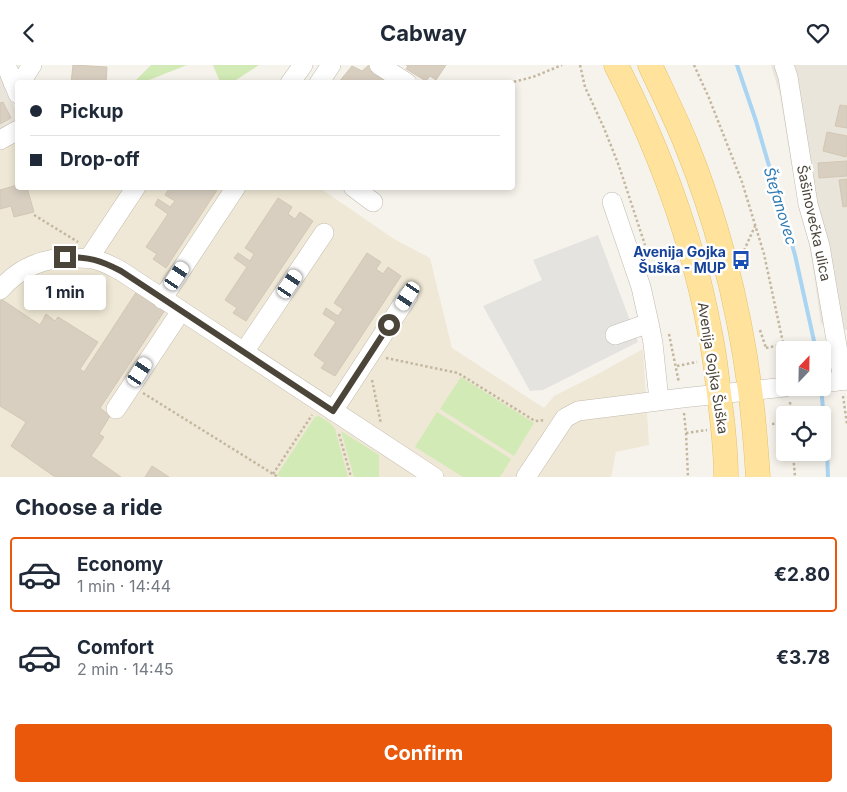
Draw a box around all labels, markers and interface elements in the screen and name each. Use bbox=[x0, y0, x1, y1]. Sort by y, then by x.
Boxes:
icon: back bbox=[15, 19, 43, 47]
icon: heart bbox=[804, 19, 832, 47]
text: Cabway bbox=[380, 20, 467, 46]
text: Pickup bbox=[60, 100, 123, 123]
text: Drop-off bbox=[60, 148, 140, 171]
street label: Šašinovečka ulica bbox=[794, 163, 835, 283]
water label: Štefanovec bbox=[760, 165, 801, 247]
place label: Avenija Gojka Šuška - MUP bbox=[633, 243, 726, 276]
route end bbox=[54, 246, 76, 268]
bus stop icon: Avenija Gojka Šuška - MUP bbox=[730, 249, 752, 271]
car bbox=[162, 259, 191, 293]
car bbox=[275, 267, 304, 301]
callout: 1 min bbox=[24, 275, 106, 309]
car bbox=[393, 279, 422, 313]
text: 1 min bbox=[45, 282, 85, 302]
street label: Avenija Gojka Šuška bbox=[695, 301, 732, 435]
route start bbox=[378, 314, 400, 336]
north arrow bbox=[776, 341, 831, 396]
map controls bbox=[776, 341, 831, 461]
car bbox=[125, 355, 154, 389]
button: locate bbox=[776, 406, 831, 461]
text: Choose a ride bbox=[15, 494, 163, 520]
icon: car bbox=[17, 552, 62, 597]
text: Economy bbox=[77, 553, 163, 576]
text: €2.80 bbox=[774, 563, 830, 586]
text: 1 min · 14:44 bbox=[77, 576, 171, 596]
icon: car bbox=[17, 635, 62, 680]
text: Comfort bbox=[77, 636, 154, 659]
text: €3.78 bbox=[776, 646, 830, 669]
text: 2 min · 14:45 bbox=[77, 659, 174, 679]
button: Confirm bbox=[15, 724, 832, 782]

